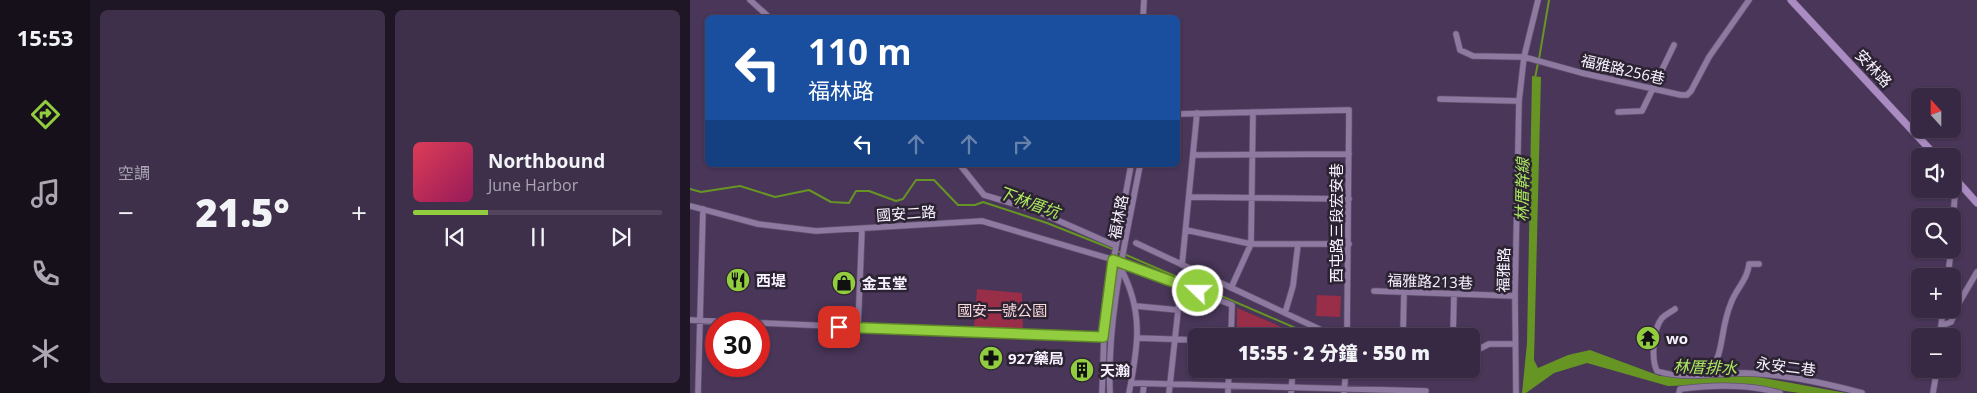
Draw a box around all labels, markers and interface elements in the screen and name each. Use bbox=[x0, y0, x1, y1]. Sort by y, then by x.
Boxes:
text: 15:53 bbox=[17, 22, 73, 52]
text: 110 m bbox=[808, 28, 912, 75]
icon: left bbox=[725, 35, 790, 100]
street label: 安林路 bbox=[1851, 45, 1897, 91]
street label: 福雅路256巷 bbox=[1579, 50, 1667, 88]
text: 福林路 bbox=[808, 75, 874, 105]
north arrow bbox=[1911, 88, 1961, 138]
map controls bbox=[1911, 88, 1961, 378]
icon: directions bbox=[28, 97, 63, 132]
icon: left bbox=[849, 130, 877, 158]
icon: ahead bbox=[902, 130, 930, 158]
icon: ahead bbox=[955, 130, 983, 158]
icon: right bbox=[1008, 130, 1036, 158]
text: Northbound bbox=[488, 148, 605, 174]
button: sound bbox=[1911, 148, 1961, 198]
water label: 林厝幹線 bbox=[1510, 156, 1534, 222]
text: 空調 bbox=[118, 162, 150, 184]
street label: 西屯路三段宏安巷 bbox=[1326, 163, 1346, 283]
text: June Harbor bbox=[488, 174, 578, 196]
icon: music bbox=[28, 176, 63, 211]
water label: 下林厝坑 bbox=[995, 181, 1065, 224]
text: 21.5° bbox=[196, 186, 289, 238]
text: − bbox=[118, 193, 134, 231]
text: + bbox=[351, 193, 367, 231]
street label: 福林路 bbox=[1104, 193, 1132, 241]
street label: 國安二路 bbox=[875, 201, 937, 225]
button: search bbox=[1911, 208, 1961, 258]
icon: previous bbox=[441, 223, 469, 251]
icon: pause bbox=[524, 223, 552, 251]
icon: next bbox=[607, 223, 635, 251]
street label: 福雅路 bbox=[1493, 247, 1513, 293]
icon: phone bbox=[28, 256, 63, 291]
position arrow bbox=[1171, 264, 1223, 316]
restaurant icon: 西堤 bbox=[725, 267, 751, 293]
button: + bbox=[1911, 268, 1961, 318]
place label: 西堤 bbox=[756, 270, 786, 290]
shop icon: 金玉堂 bbox=[831, 270, 857, 296]
street label: 福雅路213巷 bbox=[1387, 270, 1473, 292]
place label: 金玉堂 bbox=[862, 273, 907, 293]
park label: 國安一號公園 bbox=[957, 300, 1047, 320]
pin bbox=[818, 306, 860, 348]
speed limit sign: 30 bbox=[705, 312, 770, 377]
icon: arrive bbox=[825, 313, 853, 341]
temple icon: wo bbox=[1635, 325, 1661, 351]
place label: wo bbox=[1666, 328, 1688, 348]
button: − bbox=[1911, 328, 1961, 378]
icon: climate bbox=[28, 336, 63, 371]
text: 15:55 · 2 分鐘 · 550 m bbox=[1238, 340, 1430, 366]
pharmacy icon: 927藥局 bbox=[978, 345, 1004, 371]
place label: 927藥局 bbox=[1008, 348, 1064, 368]
street label: 永安二巷 bbox=[1755, 352, 1817, 380]
water label: 林厝排水 bbox=[1673, 355, 1738, 379]
building icon: 天瀚 bbox=[1069, 357, 1095, 383]
place label: 天瀚 bbox=[1100, 360, 1130, 380]

